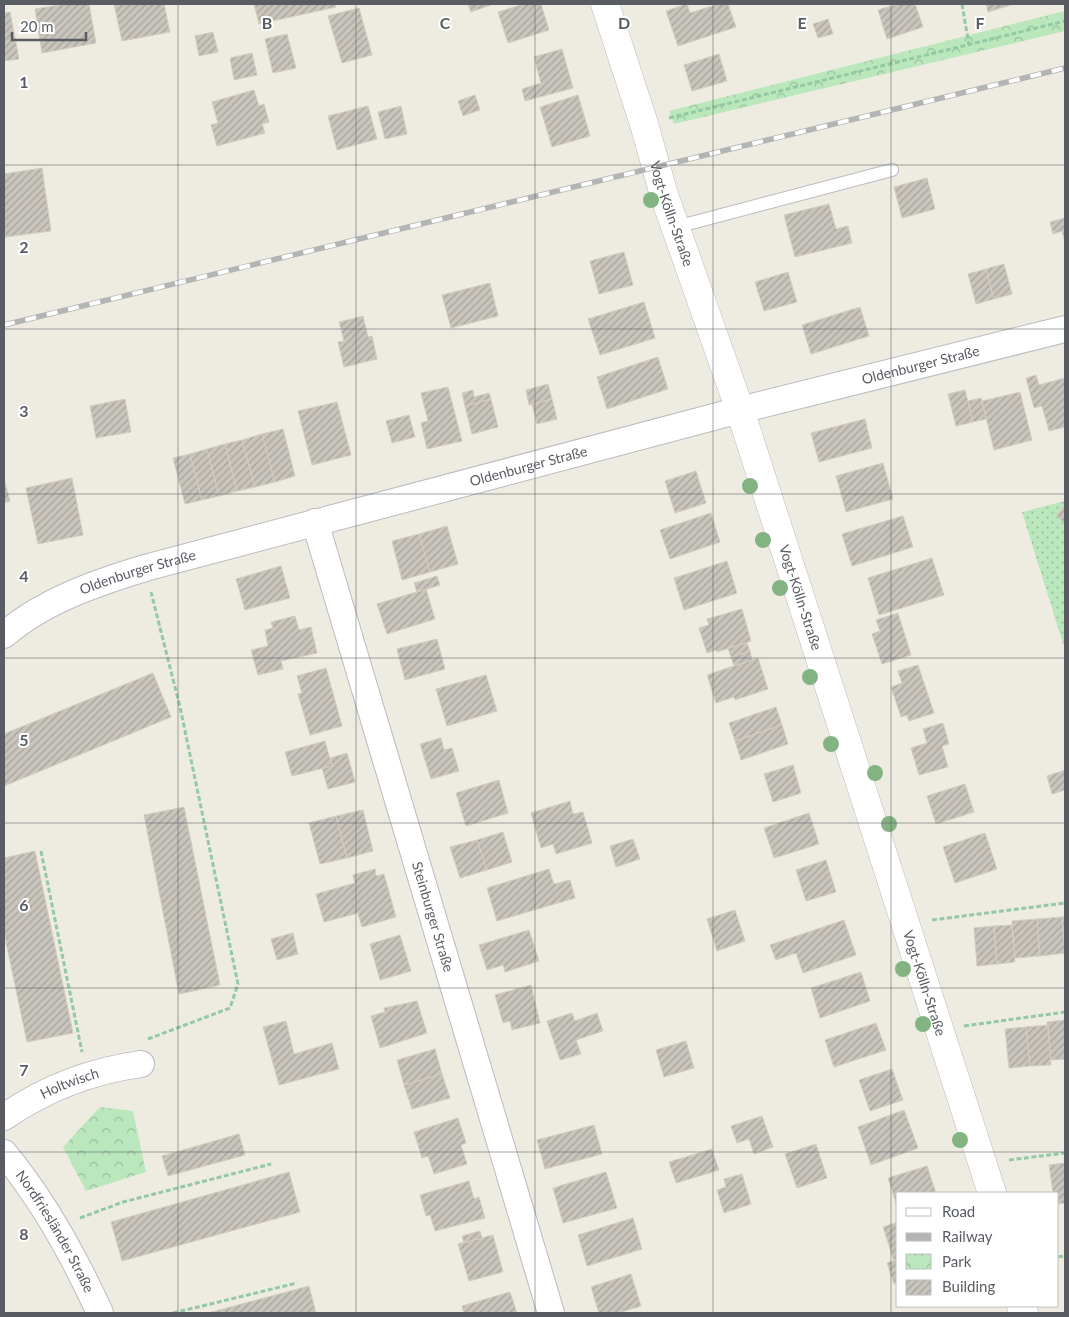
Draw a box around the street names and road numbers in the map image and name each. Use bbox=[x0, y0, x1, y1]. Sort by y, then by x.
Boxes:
street label: Vogt-Kölln-Straße bbox=[647, 159, 698, 268]
street label: Oldenburger Straße bbox=[860, 342, 981, 387]
street label: Oldenburger Straße bbox=[468, 442, 589, 489]
street label: Vogt-Kölln-Straße bbox=[776, 542, 826, 652]
street label: Oldenburger Straße bbox=[77, 546, 197, 598]
street label: Steinburger Straße bbox=[409, 859, 458, 974]
street label: Vogt-Kölln-Straße bbox=[900, 928, 950, 1038]
street label: Holtwisch bbox=[37, 1064, 101, 1102]
street label: Nordfriesländer Straße bbox=[13, 1167, 98, 1295]

